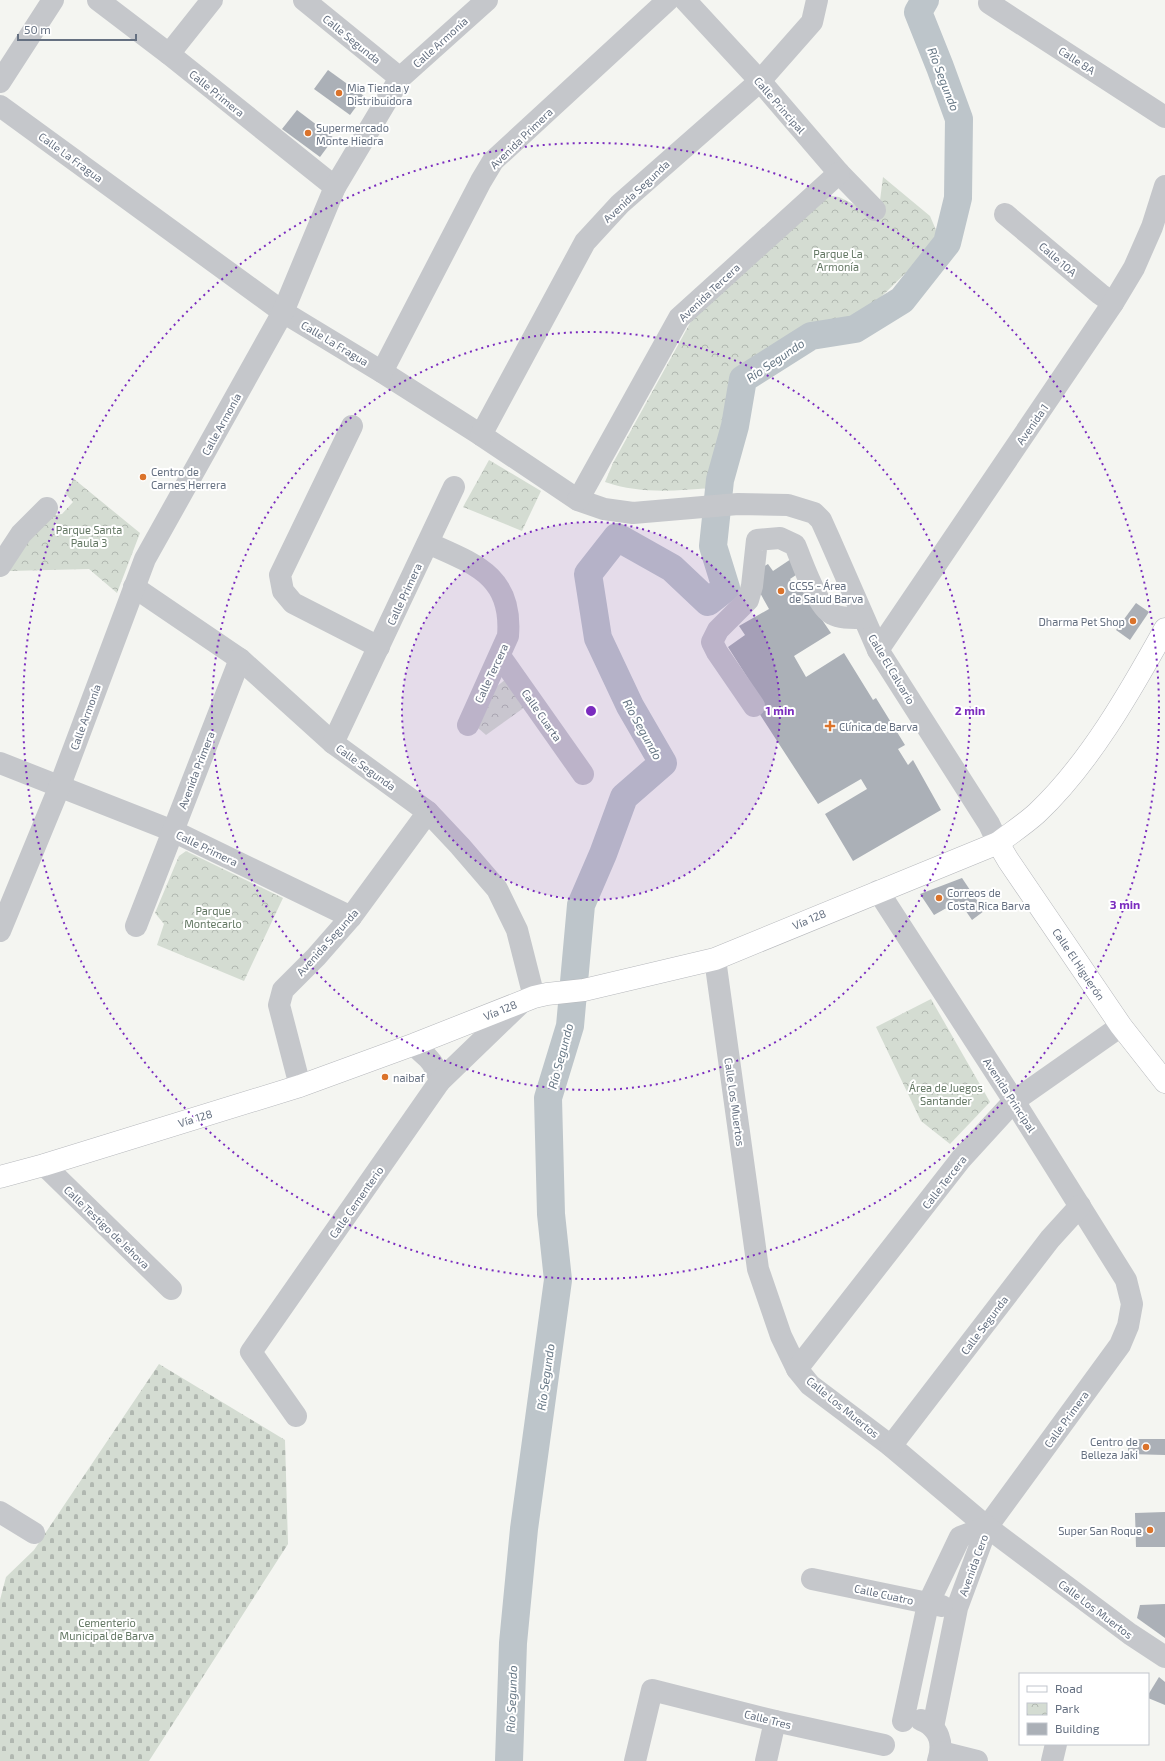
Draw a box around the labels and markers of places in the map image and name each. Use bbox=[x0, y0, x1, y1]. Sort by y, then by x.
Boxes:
place label: Mia Tienda y Distribuidora bbox=[347, 81, 412, 107]
marker: Mia Tienda y Distribuidora bbox=[334, 88, 344, 98]
place label: Supermercado Monte Hiedra bbox=[316, 121, 389, 147]
marker: Supermercado Monte Hiedra bbox=[303, 128, 313, 138]
place label: Centro de Carnes Herrera bbox=[151, 465, 226, 491]
marker: Centro de Carnes Herrera bbox=[138, 472, 148, 482]
place label: CCSS - Área de Salud Barva bbox=[789, 579, 863, 605]
marker: CCSS - Área de Salud Barva bbox=[776, 586, 786, 596]
place label: Dharma Pet Shop bbox=[1039, 615, 1125, 628]
marker: Dharma Pet Shop bbox=[1128, 616, 1138, 626]
centre of rings bbox=[584, 704, 598, 718]
marker: Clínica de Barva bbox=[824, 720, 836, 732]
place label: Clínica de Barva bbox=[839, 720, 918, 733]
place label: Correos de Costa Rica Barva bbox=[947, 886, 1030, 912]
marker: Correos de Costa Rica Barva bbox=[934, 893, 944, 903]
place label: naibaf bbox=[393, 1071, 425, 1084]
marker: naibaf bbox=[380, 1072, 390, 1082]
place label: Centro de Belleza Jaki bbox=[1081, 1435, 1138, 1461]
marker: Centro de Belleza Jaki bbox=[1141, 1442, 1151, 1452]
place label: Super San Roque bbox=[1058, 1524, 1142, 1537]
marker: Super San Roque bbox=[1145, 1525, 1155, 1535]

